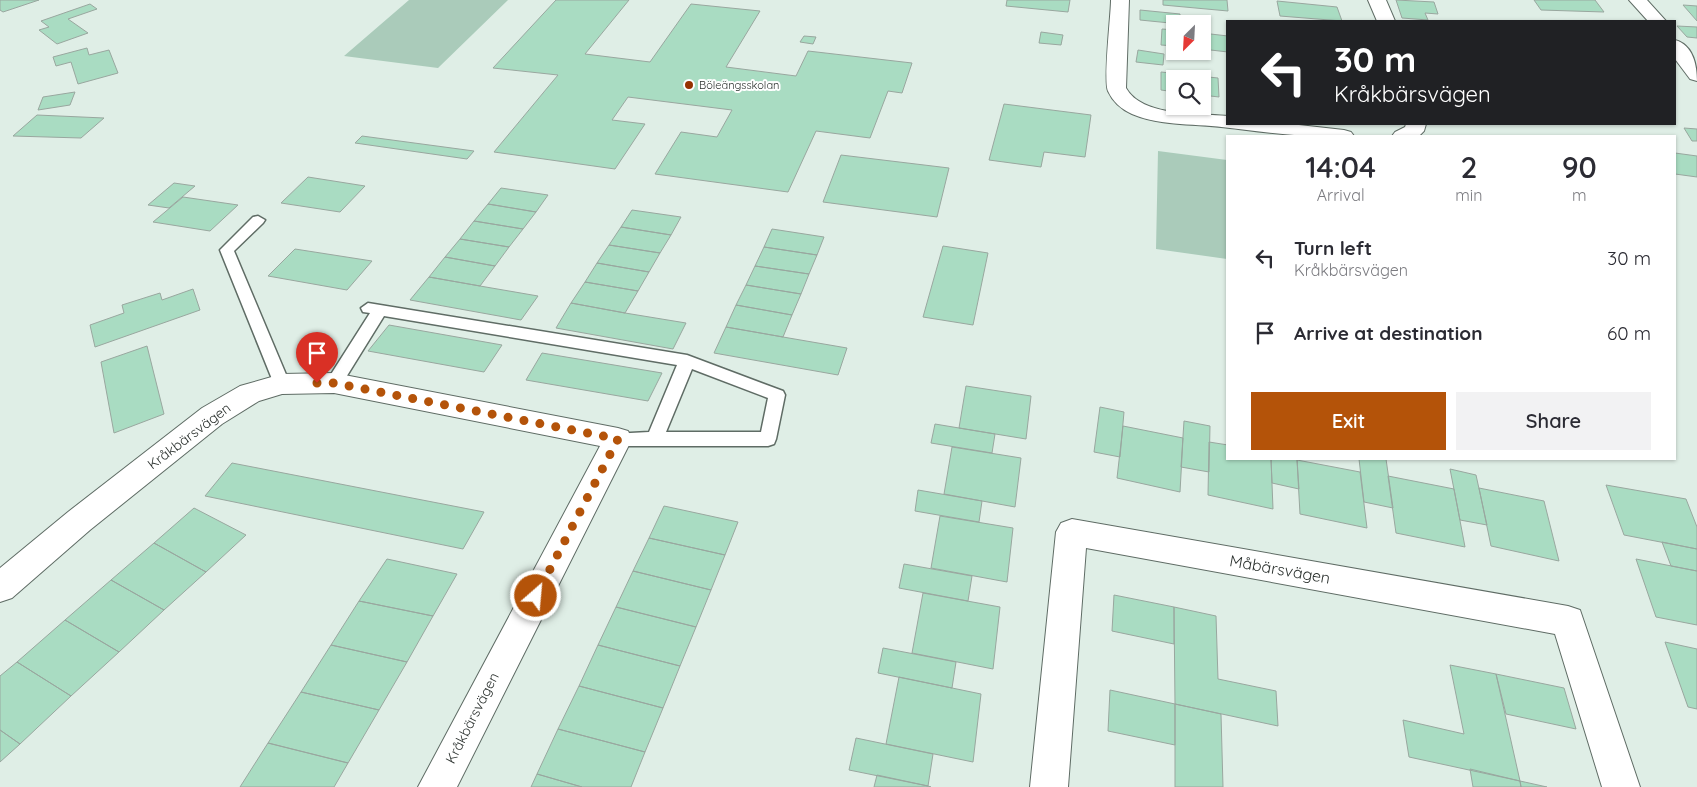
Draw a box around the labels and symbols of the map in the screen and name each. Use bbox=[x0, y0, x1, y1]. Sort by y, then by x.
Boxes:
north arrow bbox=[1166, 15, 1211, 60]
place label: Böleängsskolan bbox=[699, 78, 779, 92]
marker: Böleängsskolan bbox=[683, 79, 695, 91]
pin bbox=[296, 332, 338, 383]
street label: Kråkbärsvägen bbox=[144, 399, 234, 473]
street label: Måbärsvägen bbox=[1228, 550, 1332, 588]
position arrow bbox=[509, 569, 561, 621]
street label: Kråkbärsvägen bbox=[441, 669, 503, 767]

